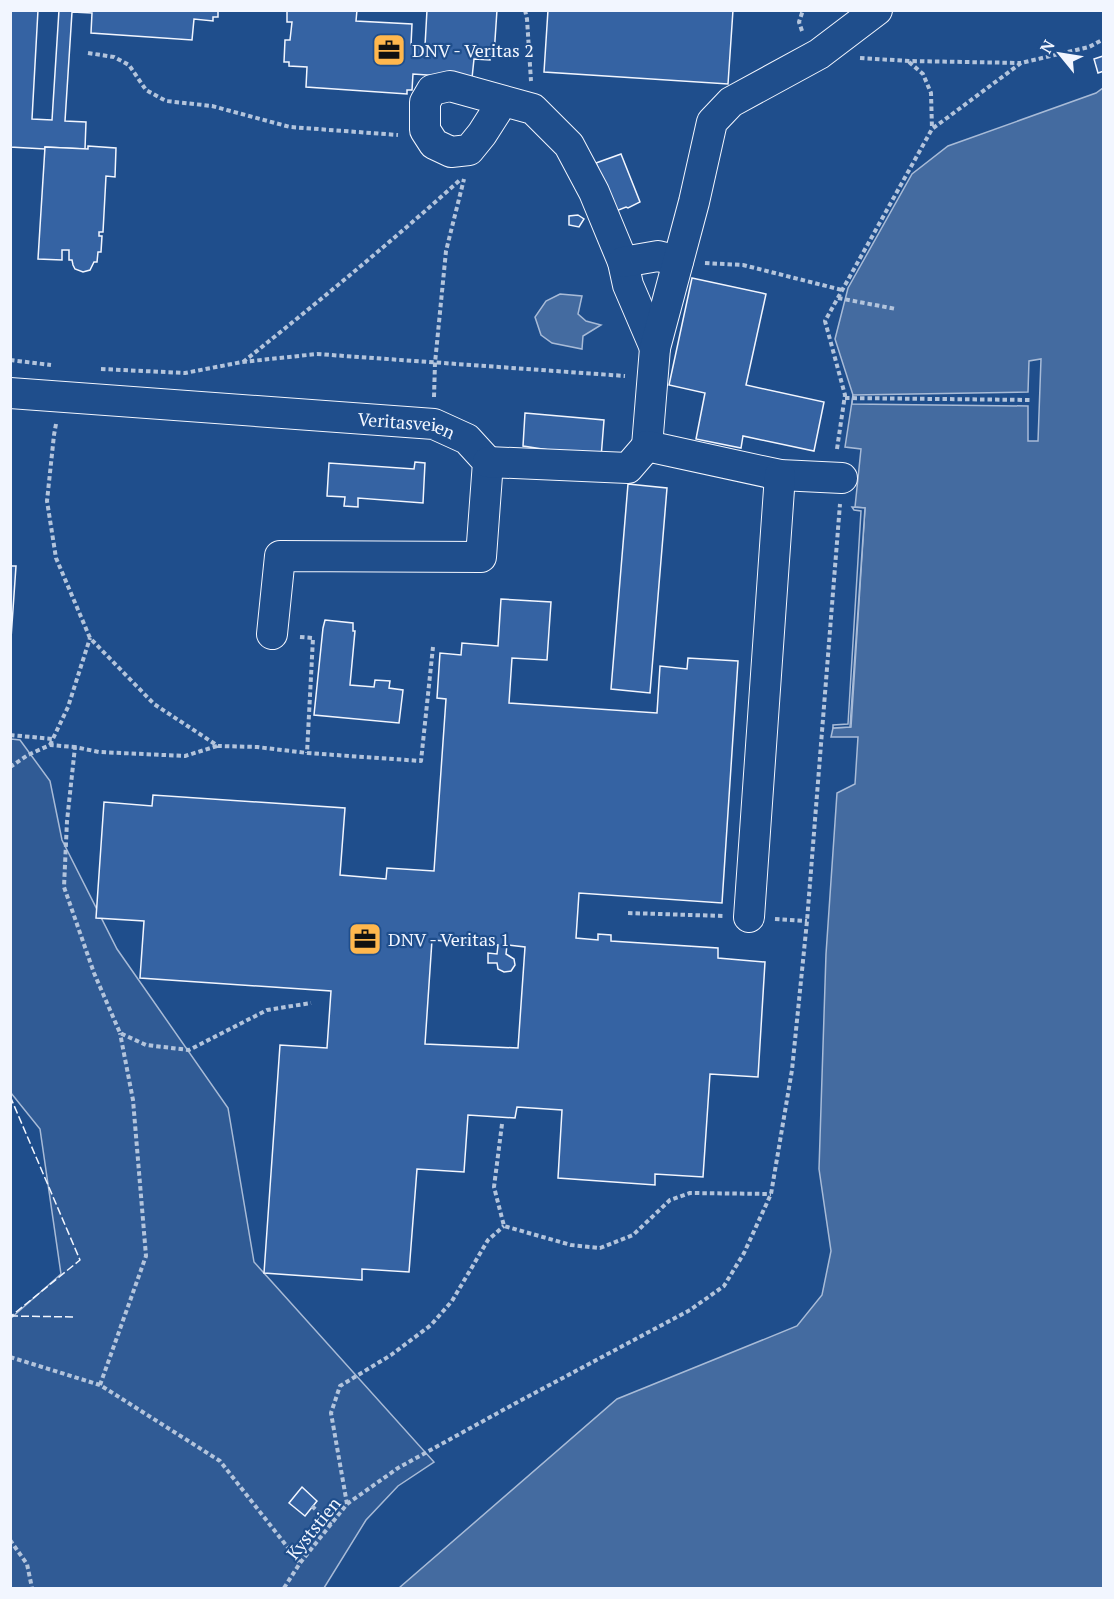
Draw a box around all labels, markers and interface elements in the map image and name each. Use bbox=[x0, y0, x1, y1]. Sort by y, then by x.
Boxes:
north arrow bbox=[1030, 24, 1090, 84]
office icon: DNV - Veritas 2 bbox=[371, 32, 407, 68]
text: N bbox=[1034, 36, 1060, 57]
place label: DNV - Veritas 2 bbox=[412, 38, 534, 62]
street label: Veritasveien bbox=[357, 406, 459, 444]
office icon: DNV - Veritas 1 bbox=[347, 921, 383, 957]
place label: DNV - Veritas 1 bbox=[388, 927, 510, 951]
street label: Kyststien bbox=[280, 1492, 346, 1564]

